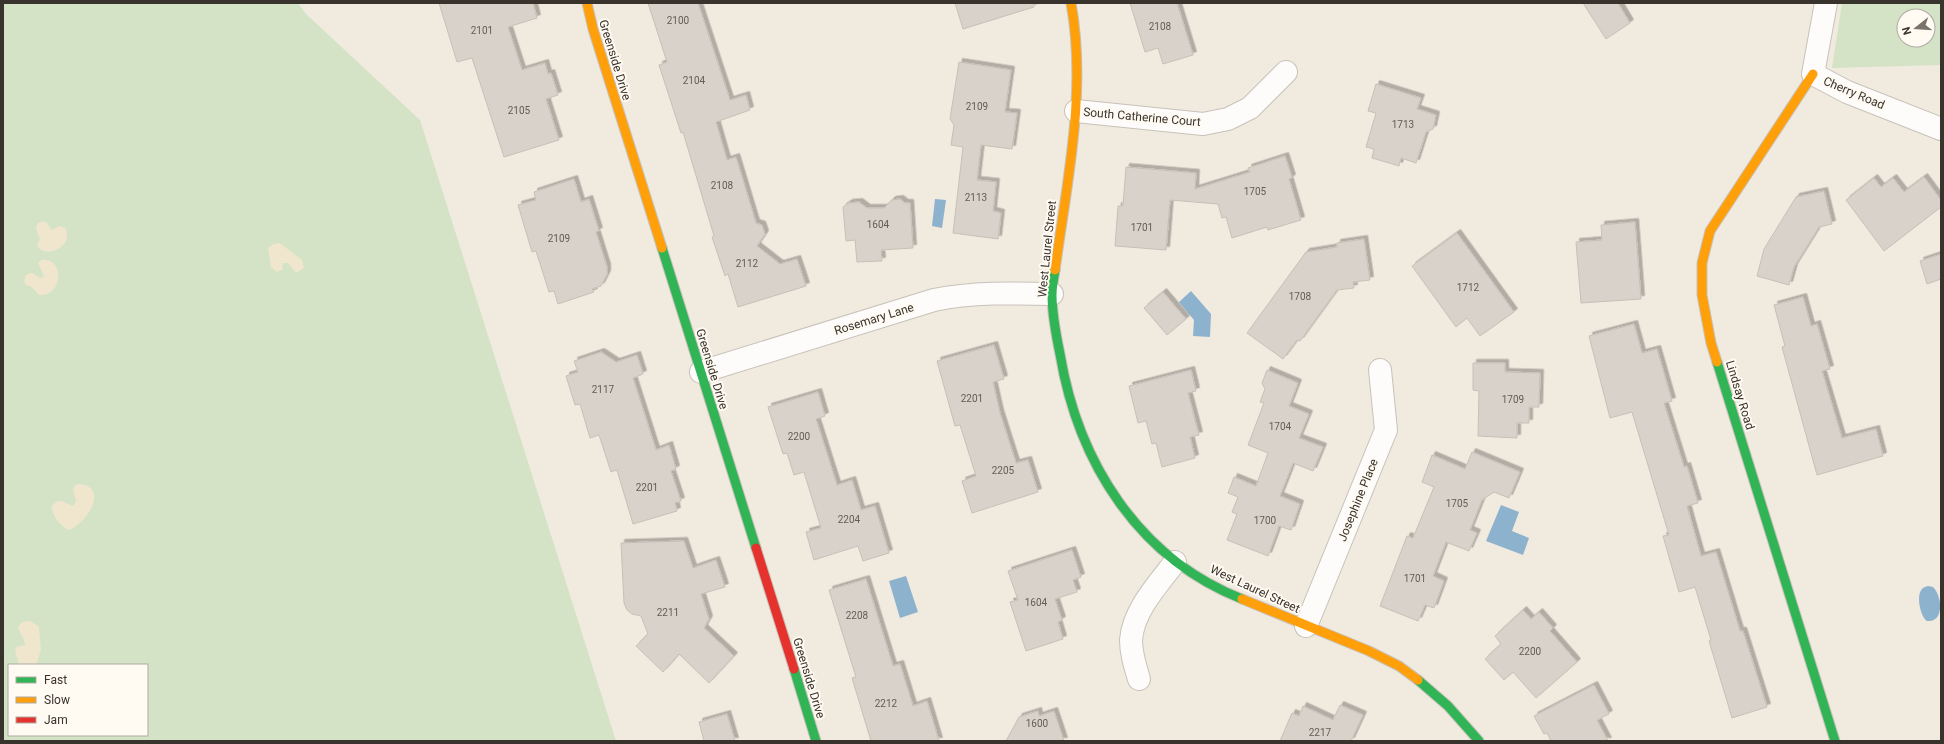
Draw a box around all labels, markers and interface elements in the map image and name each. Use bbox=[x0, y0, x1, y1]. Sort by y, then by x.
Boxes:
north arrow bbox=[1896, 8, 1936, 48]
house number: 2100 bbox=[667, 15, 690, 26]
street label: Greenside Drive bbox=[596, 18, 634, 102]
house number: 2108 bbox=[1149, 21, 1172, 32]
house number: 2101 bbox=[471, 25, 493, 36]
text: N bbox=[1899, 25, 1914, 36]
street label: Cherry Road bbox=[1821, 74, 1887, 112]
house number: 2104 bbox=[683, 75, 706, 86]
house number: 2109 bbox=[966, 101, 988, 112]
house number: 2105 bbox=[508, 105, 531, 116]
street label: South Catherine Court bbox=[1083, 105, 1201, 129]
house number: 1713 bbox=[1392, 119, 1414, 130]
house number: 2108 bbox=[711, 180, 734, 191]
house number: 1705 bbox=[1244, 186, 1267, 197]
house number: 2113 bbox=[965, 192, 987, 203]
street label: West Laurel Street bbox=[1035, 200, 1059, 298]
house number: 1604 bbox=[867, 219, 890, 230]
house number: 1701 bbox=[1131, 222, 1153, 233]
house number: 2109 bbox=[548, 233, 570, 244]
house number: 2112 bbox=[736, 258, 759, 269]
house number: 1712 bbox=[1457, 282, 1480, 293]
house number: 1708 bbox=[1289, 291, 1312, 302]
street label: Rosemary Lane bbox=[832, 300, 916, 338]
street label: Greenside Drive bbox=[693, 327, 731, 411]
street label: Lindsay Road bbox=[1723, 359, 1757, 431]
house number: 2117 bbox=[592, 384, 615, 395]
house number: 2201 bbox=[961, 393, 983, 404]
house number: 1709 bbox=[1502, 394, 1524, 405]
house number: 1704 bbox=[1269, 421, 1292, 432]
house number: 2200 bbox=[788, 431, 811, 442]
street label: Josephine Place bbox=[1335, 457, 1381, 543]
house number: 2205 bbox=[992, 465, 1015, 476]
house number: 2201 bbox=[636, 482, 658, 493]
house number: 1705 bbox=[1446, 498, 1469, 509]
house number: 2204 bbox=[838, 514, 861, 525]
house number: 1700 bbox=[1254, 515, 1277, 526]
street label: West Laurel Street bbox=[1208, 562, 1302, 616]
house number: 1701 bbox=[1404, 573, 1426, 584]
house number: 1604 bbox=[1025, 597, 1048, 608]
house number: 2211 bbox=[657, 607, 679, 618]
house number: 2208 bbox=[846, 610, 869, 621]
street label: Greenside Drive bbox=[790, 636, 828, 720]
house number: 2200 bbox=[1519, 646, 1542, 657]
legend bbox=[8, 664, 148, 736]
text: Fast bbox=[44, 673, 67, 687]
text: Slow bbox=[44, 693, 70, 707]
house number: 2212 bbox=[875, 698, 898, 709]
text: Jam bbox=[44, 713, 68, 727]
house number: 1600 bbox=[1026, 718, 1049, 729]
house number: 2217 bbox=[1309, 727, 1332, 738]

